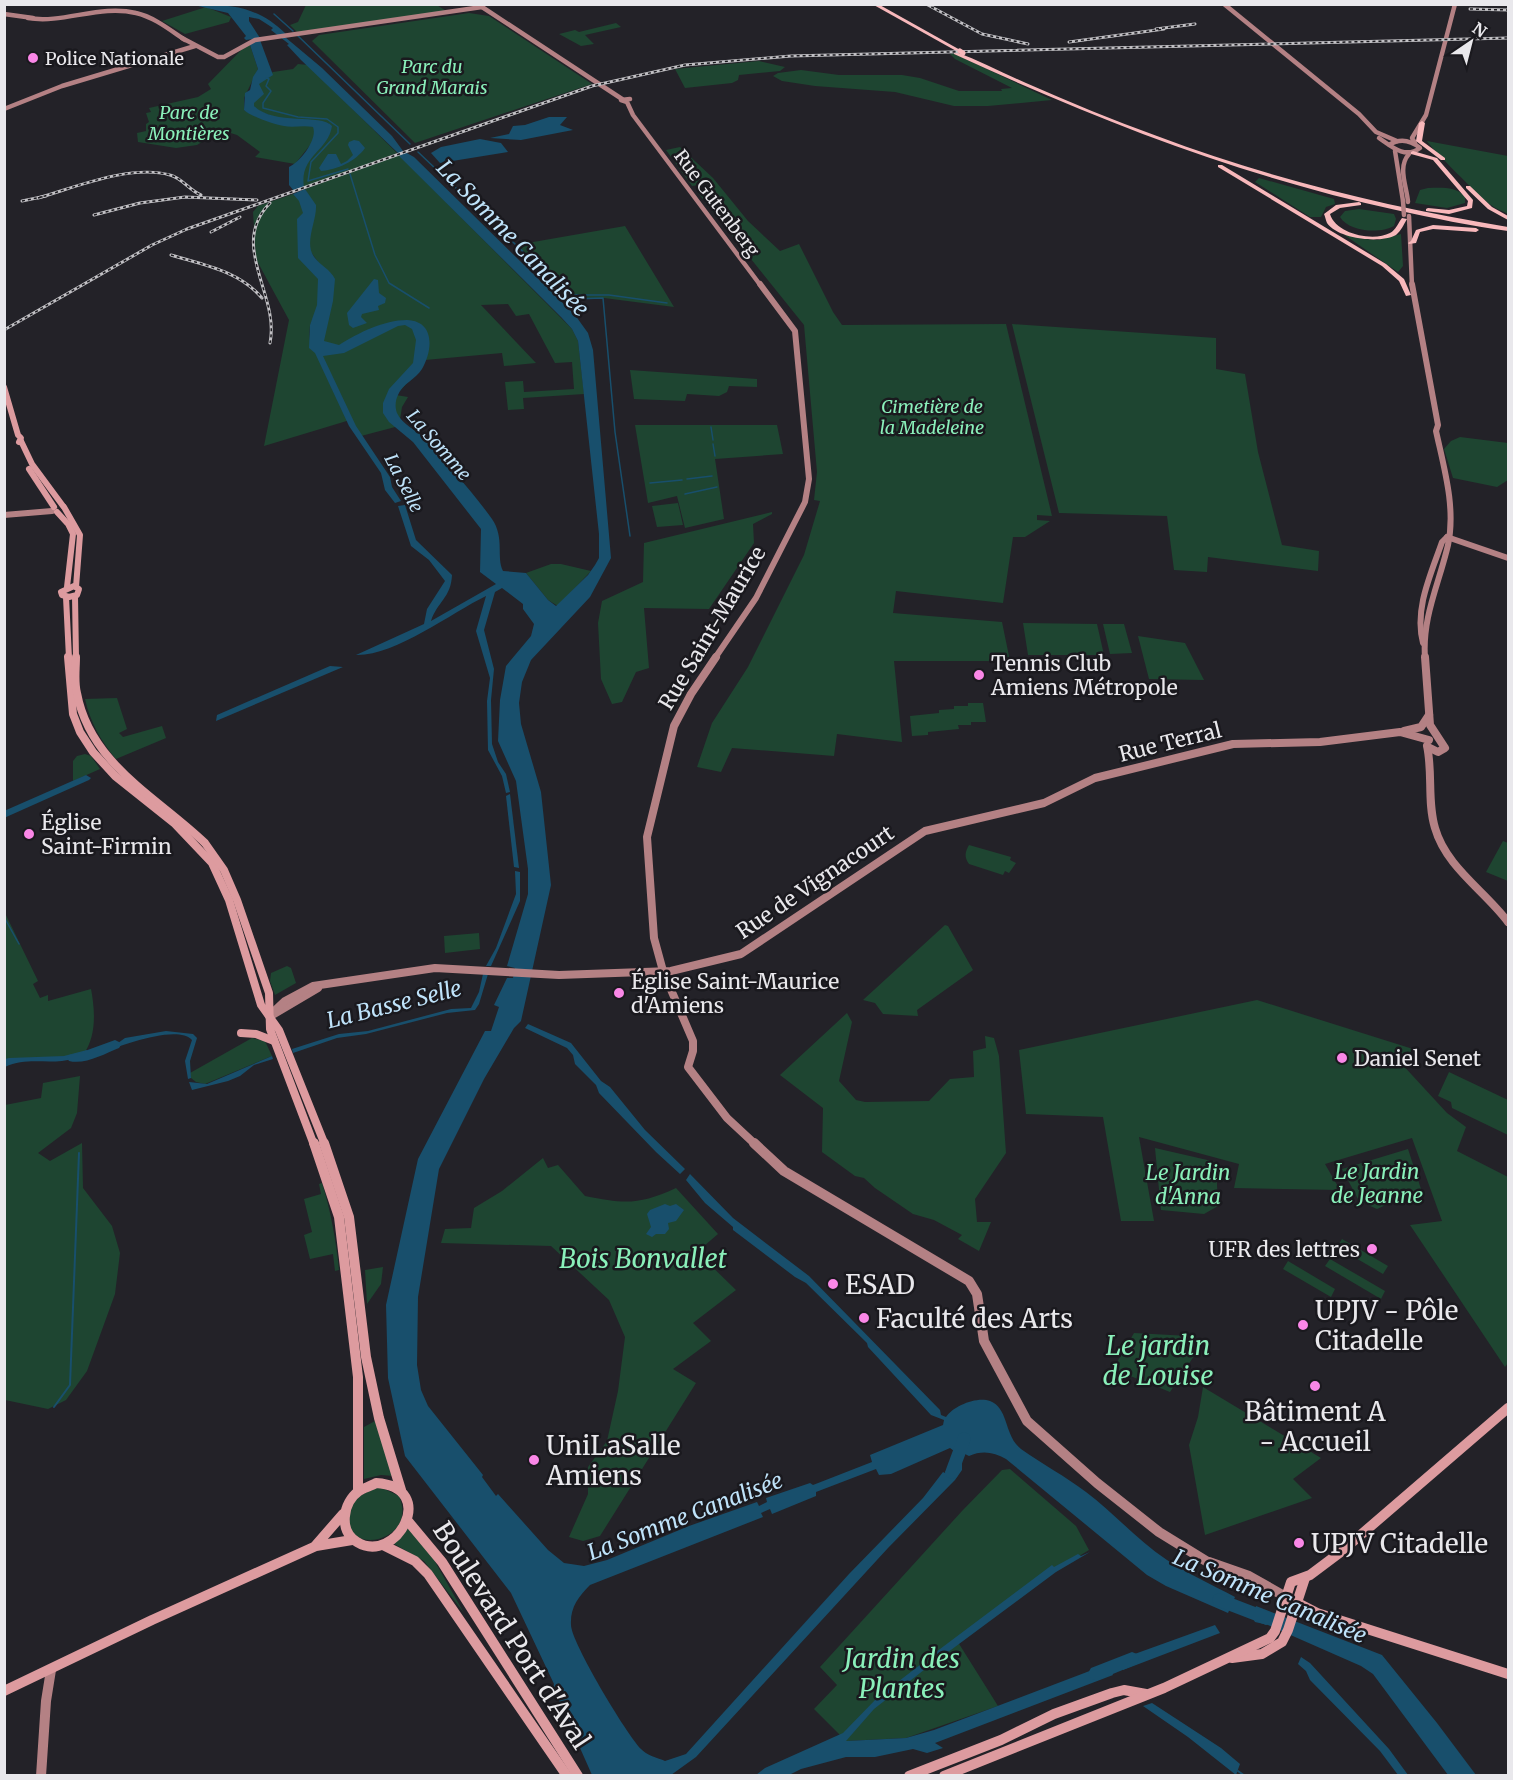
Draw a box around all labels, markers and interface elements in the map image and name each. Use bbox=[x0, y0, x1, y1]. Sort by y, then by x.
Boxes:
north arrow bbox=[1441, 12, 1501, 72]
text: N bbox=[1469, 18, 1491, 42]
place label: Police Nationale bbox=[45, 47, 184, 70]
marker: Police Nationale bbox=[26, 51, 40, 65]
park label: Parc du Grand Marais bbox=[377, 55, 487, 99]
park label: Parc de Montières bbox=[147, 101, 230, 145]
street label: Rue Gutenberg bbox=[669, 145, 765, 261]
water label: La Somme Canalisée bbox=[431, 154, 595, 322]
park label: Cimetière de la Madeleine bbox=[880, 395, 984, 439]
water label: La Somme bbox=[402, 405, 476, 485]
water label: La Selle bbox=[379, 450, 429, 516]
street label: Rue Saint-Maurice bbox=[653, 541, 772, 715]
place label: Tennis Club Amiens Métropole bbox=[990, 650, 1178, 701]
marker: Tennis Club Amiens Métropole bbox=[972, 668, 986, 682]
street label: Rue Terral bbox=[1116, 716, 1225, 768]
place label: Église Saint-Firmin bbox=[41, 808, 172, 860]
street label: Rue de Vignacourt bbox=[731, 819, 899, 945]
marker: Église Saint-Firmin bbox=[22, 827, 36, 841]
place label: Église Saint-Maurice d'Amiens bbox=[631, 967, 839, 1019]
water label: La Basse Selle bbox=[324, 974, 464, 1034]
marker: Église Saint-Maurice d'Amiens bbox=[612, 986, 626, 1000]
place label: Daniel Senet bbox=[1354, 1045, 1481, 1072]
marker: Daniel Senet bbox=[1335, 1051, 1349, 1065]
park label: Le Jardin de Jeanne bbox=[1331, 1158, 1423, 1209]
park label: Le Jardin d'Anna bbox=[1145, 1159, 1231, 1210]
place label: UFR des lettres bbox=[1208, 1236, 1360, 1263]
park label: Bois Bonvallet bbox=[559, 1242, 728, 1275]
marker: UFR des lettres bbox=[1365, 1242, 1379, 1256]
place label: ESAD bbox=[845, 1268, 915, 1301]
marker: ESAD bbox=[826, 1277, 840, 1291]
place label: UPJV - Pôle Citadelle bbox=[1315, 1294, 1458, 1357]
place label: Faculté des Arts bbox=[876, 1302, 1073, 1335]
marker: Faculté des Arts bbox=[857, 1311, 871, 1325]
marker: UPJV - Pôle Citadelle bbox=[1296, 1318, 1310, 1332]
park label: Le jardin de Louise bbox=[1103, 1329, 1213, 1392]
marker: Bâtiment A - Accueil bbox=[1308, 1379, 1322, 1393]
place label: Bâtiment A - Accueil bbox=[1244, 1395, 1386, 1458]
place label: UniLaSalle Amiens bbox=[545, 1429, 680, 1492]
marker: UniLaSalle Amiens bbox=[527, 1453, 541, 1467]
water label: La Somme Canalisée bbox=[583, 1466, 787, 1566]
street label: Boulevard Port d'Aval bbox=[426, 1515, 598, 1755]
place label: UPJV Citadelle bbox=[1311, 1527, 1488, 1560]
marker: UPJV Citadelle bbox=[1292, 1536, 1306, 1550]
water label: La Somme Canalisée bbox=[1169, 1543, 1371, 1649]
park label: Jardin des Plantes bbox=[841, 1642, 960, 1705]

